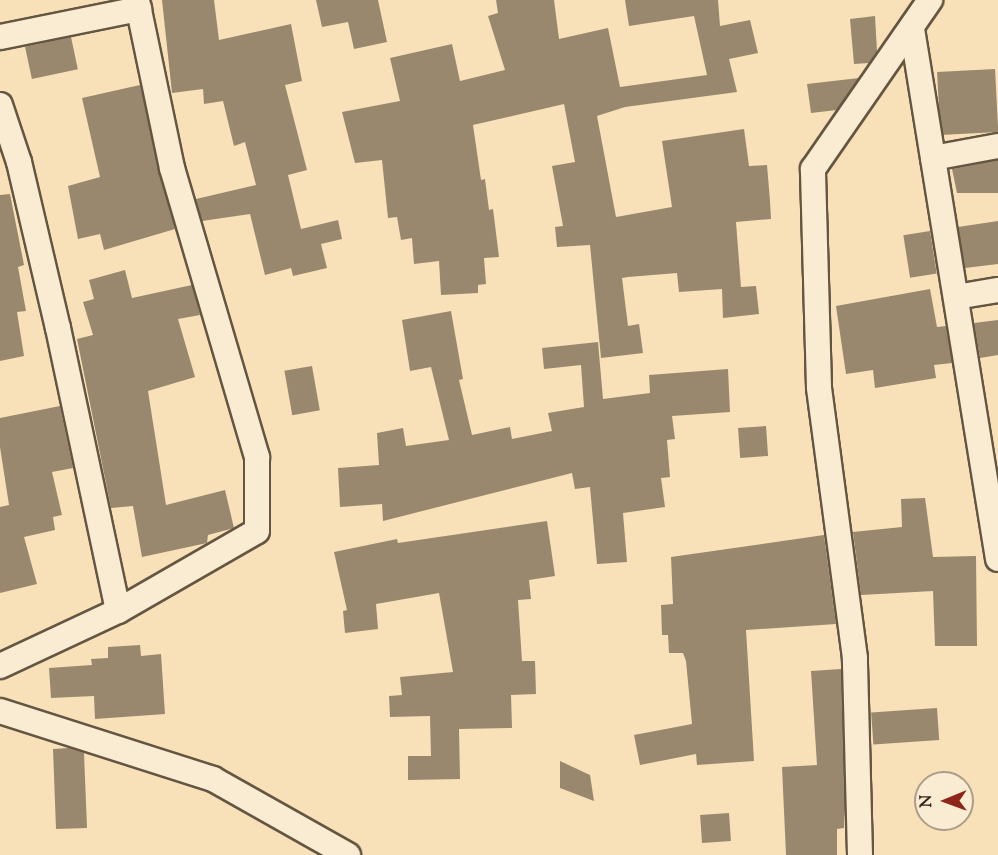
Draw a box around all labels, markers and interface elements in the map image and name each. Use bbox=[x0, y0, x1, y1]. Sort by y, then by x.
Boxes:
north arrow bbox=[914, 771, 974, 831]
text: N bbox=[916, 795, 939, 808]

